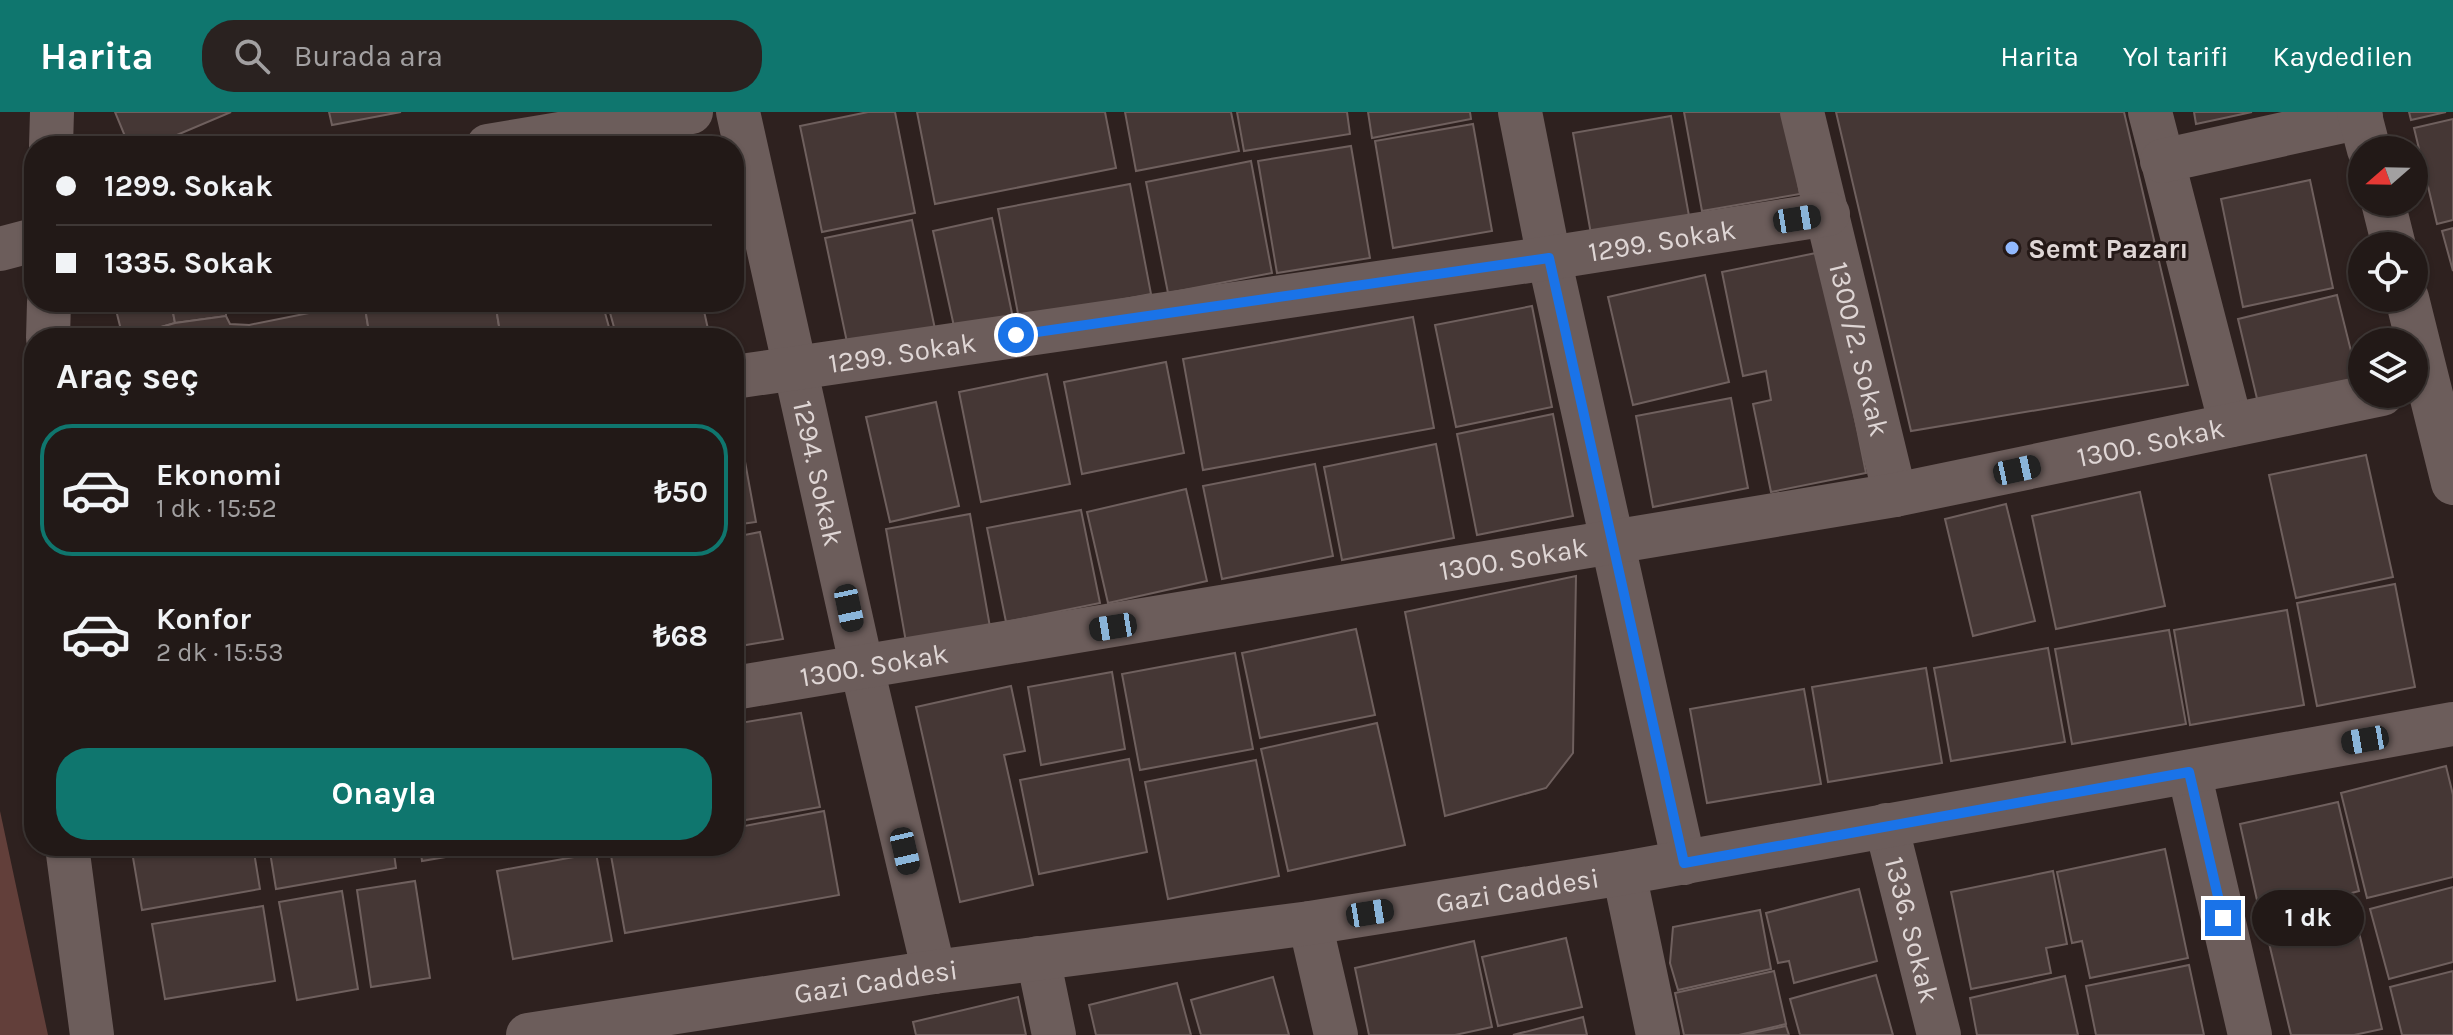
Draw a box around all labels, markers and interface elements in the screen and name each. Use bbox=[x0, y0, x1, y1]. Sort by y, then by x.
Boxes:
search box bbox=[202, 20, 762, 92]
text: Harita bbox=[40, 34, 154, 79]
icon: search bbox=[230, 34, 274, 78]
text: Burada ara bbox=[294, 38, 443, 74]
text: Harita bbox=[2000, 40, 2079, 73]
text: Yol tarifi bbox=[2123, 40, 2229, 73]
text: Kaydedilen bbox=[2273, 40, 2413, 73]
north arrow bbox=[2348, 136, 2428, 216]
map controls bbox=[2348, 136, 2428, 408]
text: 1299. Sokak bbox=[104, 168, 273, 204]
car bbox=[1771, 203, 1823, 235]
street label: 1299. Sokak bbox=[1586, 213, 1738, 269]
place label: Semt Pazarı bbox=[2028, 232, 2188, 265]
button: locate bbox=[2348, 232, 2428, 312]
marker: Semt Pazarı bbox=[2003, 239, 2021, 257]
text: 1335. Sokak bbox=[104, 245, 273, 281]
street label: 1300/2. Sokak bbox=[1822, 259, 1896, 440]
route start bbox=[998, 317, 1034, 353]
street label: 1299. Sokak bbox=[826, 326, 978, 380]
button: layers bbox=[2348, 328, 2428, 408]
text: Araç seç bbox=[56, 355, 199, 397]
street label: 1294. Sokak bbox=[786, 397, 850, 549]
street label: 1300. Sokak bbox=[2074, 411, 2227, 474]
car bbox=[1991, 453, 2043, 487]
icon: car bbox=[60, 454, 132, 526]
text: Ekonomi bbox=[156, 457, 282, 493]
text: ₺50 bbox=[654, 474, 708, 510]
text: 1 dk · 15:52 bbox=[156, 493, 277, 524]
street label: 1300. Sokak bbox=[1437, 530, 1590, 588]
car bbox=[832, 582, 866, 634]
icon: car bbox=[60, 598, 132, 670]
text: Konfor bbox=[156, 601, 251, 637]
car bbox=[1087, 611, 1139, 643]
text: ₺68 bbox=[653, 618, 708, 654]
text: 2 dk · 15:53 bbox=[156, 637, 284, 668]
street label: 1300. Sokak bbox=[797, 637, 951, 694]
car bbox=[2339, 724, 2391, 756]
button: Onayla bbox=[56, 748, 712, 840]
car bbox=[888, 825, 922, 877]
street label: 1336. Sokak bbox=[1878, 853, 1946, 1006]
street label: Gazi Caddesi bbox=[1433, 861, 1602, 920]
callout: 1 dk bbox=[2251, 890, 2363, 946]
car bbox=[1344, 897, 1396, 929]
route end bbox=[2205, 900, 2241, 936]
text: 1 dk bbox=[2284, 902, 2332, 933]
street label: Gazi Caddesi bbox=[792, 953, 960, 1010]

